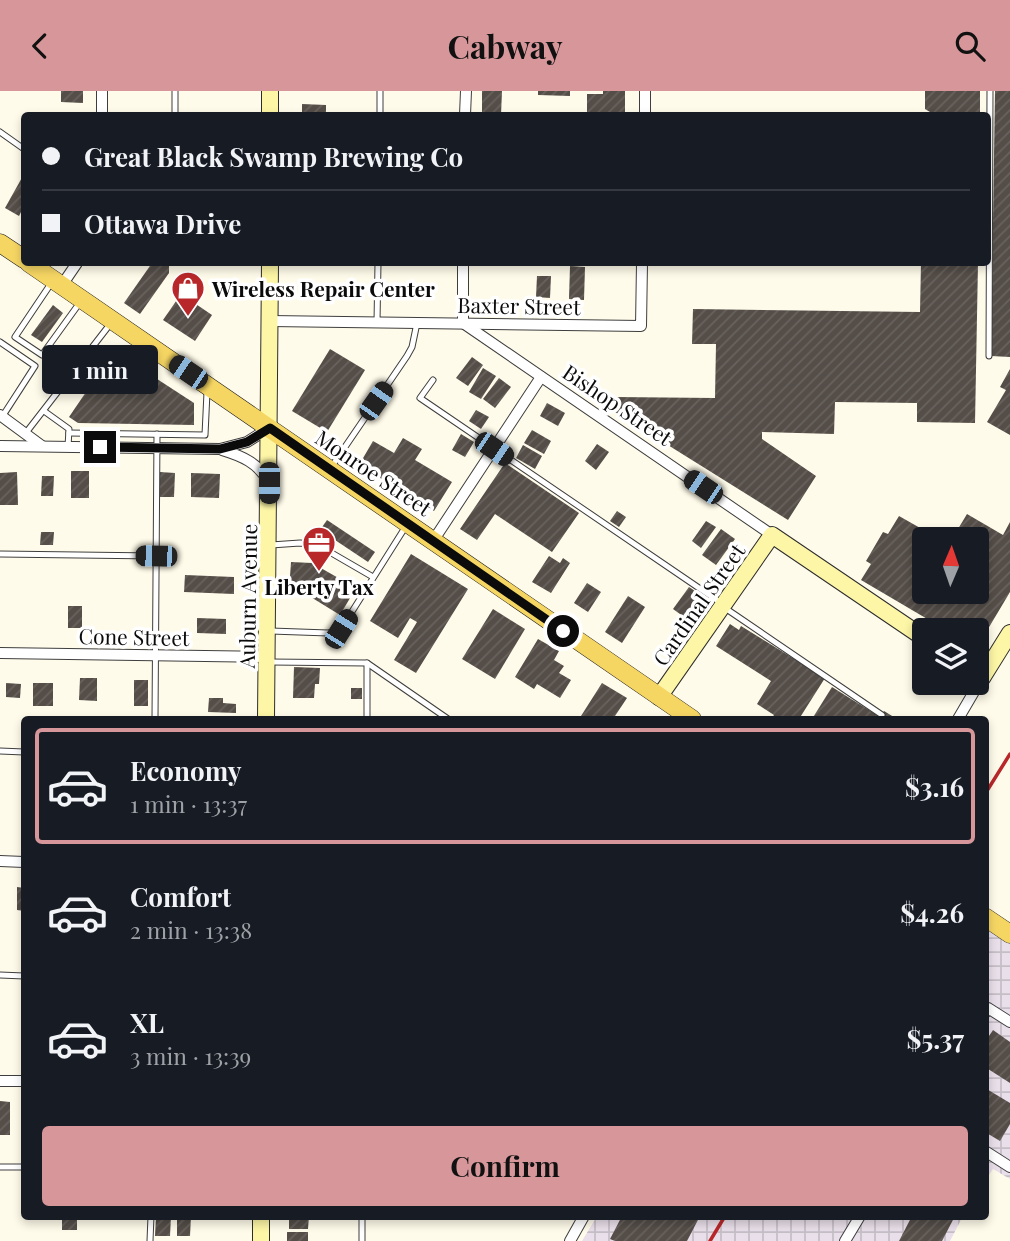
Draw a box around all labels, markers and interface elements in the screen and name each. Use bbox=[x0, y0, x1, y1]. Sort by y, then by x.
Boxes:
text: Cabway bbox=[447, 24, 563, 67]
icon: back bbox=[21, 27, 59, 65]
icon: search bbox=[951, 27, 989, 65]
text: Great Black Swamp Brewing Co bbox=[84, 139, 463, 174]
text: Ottawa Drive bbox=[84, 206, 241, 241]
shop icon: Wireless Repair Center bbox=[169, 269, 207, 318]
place label: Wireless Repair Center bbox=[211, 274, 435, 302]
street label: Baxter Street bbox=[457, 290, 581, 320]
callout: 1 min bbox=[42, 345, 158, 395]
car bbox=[165, 352, 212, 392]
text: 1 min bbox=[72, 354, 128, 385]
street label: Bishop Street bbox=[558, 357, 679, 451]
car bbox=[356, 378, 397, 424]
street label: Monroe Street bbox=[310, 423, 438, 522]
car bbox=[471, 429, 518, 469]
route end bbox=[84, 431, 116, 463]
car bbox=[259, 462, 280, 504]
car bbox=[680, 467, 727, 507]
street label: Auburn Avenue bbox=[232, 524, 262, 669]
office icon: Liberty Tax bbox=[300, 524, 338, 573]
north arrow bbox=[912, 527, 989, 604]
map controls bbox=[912, 527, 989, 695]
street label: Cardinal Street bbox=[646, 537, 751, 671]
car bbox=[135, 545, 178, 567]
place label: Liberty Tax bbox=[264, 572, 375, 600]
car bbox=[321, 606, 362, 652]
route start bbox=[547, 615, 579, 647]
button: layers bbox=[912, 618, 989, 695]
street label: Cone Street bbox=[78, 621, 190, 651]
text: Economy bbox=[130, 753, 241, 788]
icon: car bbox=[46, 755, 109, 818]
text: $3.16 bbox=[905, 769, 964, 804]
text: 1 min · 13:37 bbox=[130, 788, 247, 819]
text: Comfort bbox=[130, 879, 231, 914]
icon: car bbox=[46, 881, 109, 944]
text: $4.26 bbox=[900, 895, 964, 930]
text: 2 min · 13:38 bbox=[130, 914, 252, 945]
text: XL bbox=[130, 1005, 164, 1040]
icon: car bbox=[46, 1007, 109, 1070]
text: $5.37 bbox=[906, 1021, 964, 1056]
text: 3 min · 13:39 bbox=[130, 1040, 251, 1071]
button: Confirm bbox=[42, 1126, 968, 1206]

